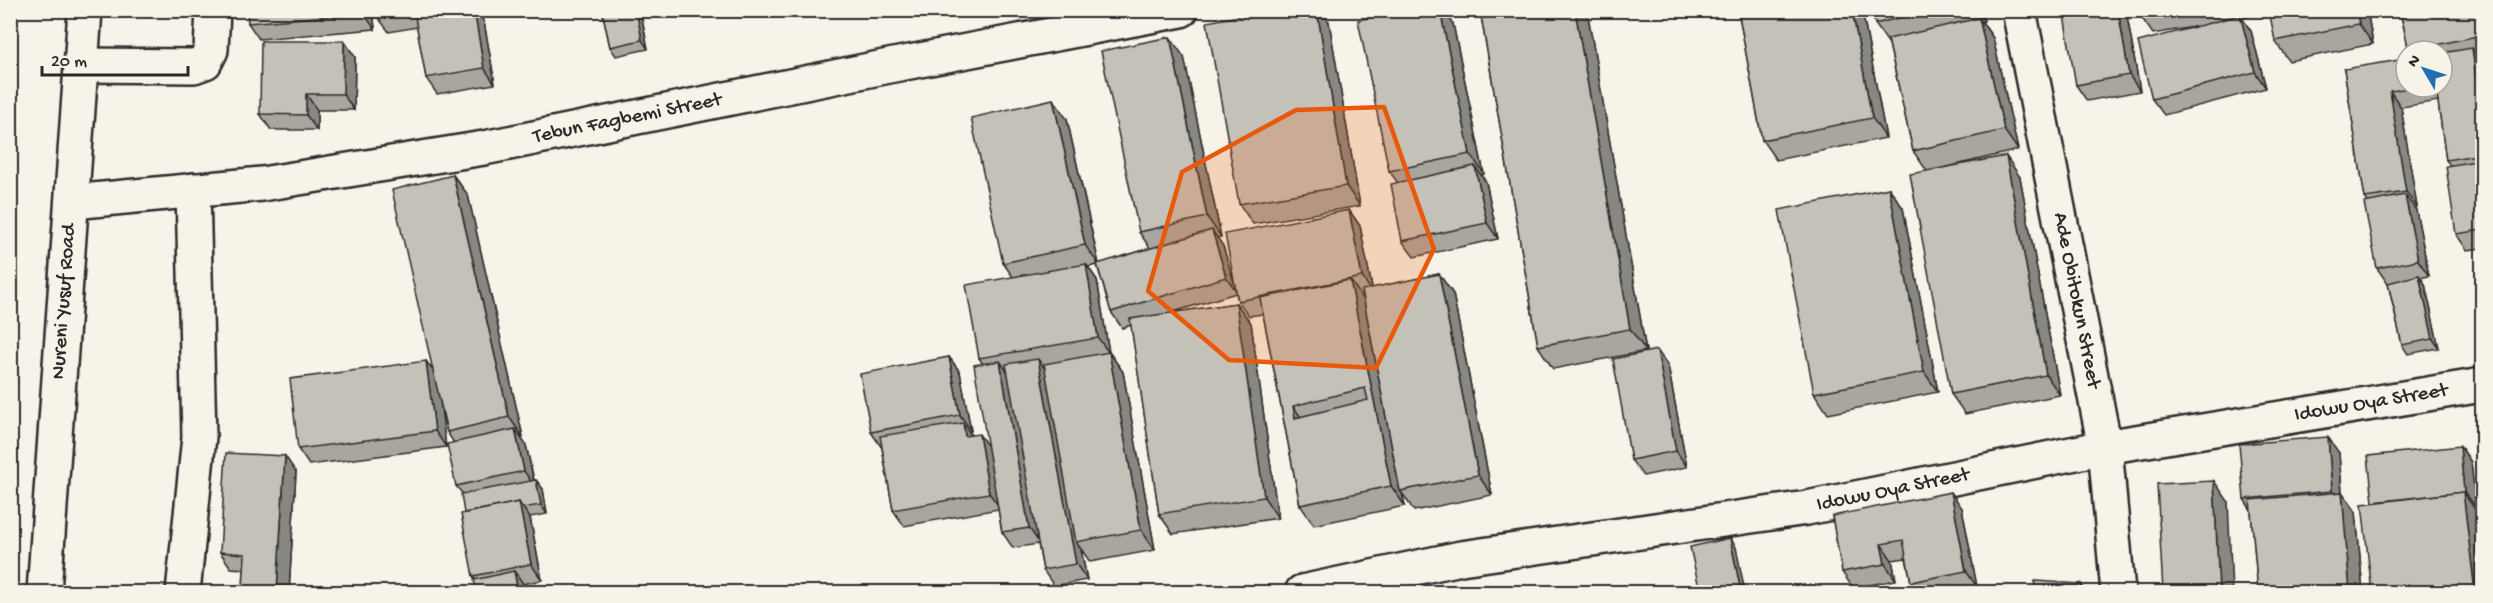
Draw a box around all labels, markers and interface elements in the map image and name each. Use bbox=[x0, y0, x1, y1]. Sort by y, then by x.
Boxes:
scale bar bbox=[42, 39, 188, 77]
north arrow bbox=[2394, 39, 2454, 99]
text: N bbox=[2404, 51, 2426, 72]
text: 20 m bbox=[51, 52, 87, 73]
street label: Tebun Fagbemi Street bbox=[530, 87, 726, 150]
street label: Ade Obitokun Street bbox=[2047, 210, 2106, 393]
street label: Nureni Yusuf Road bbox=[47, 221, 83, 380]
street label: Idowu Oya Street bbox=[2293, 378, 2452, 428]
street label: Idowu Oya Street bbox=[1815, 462, 1974, 518]

